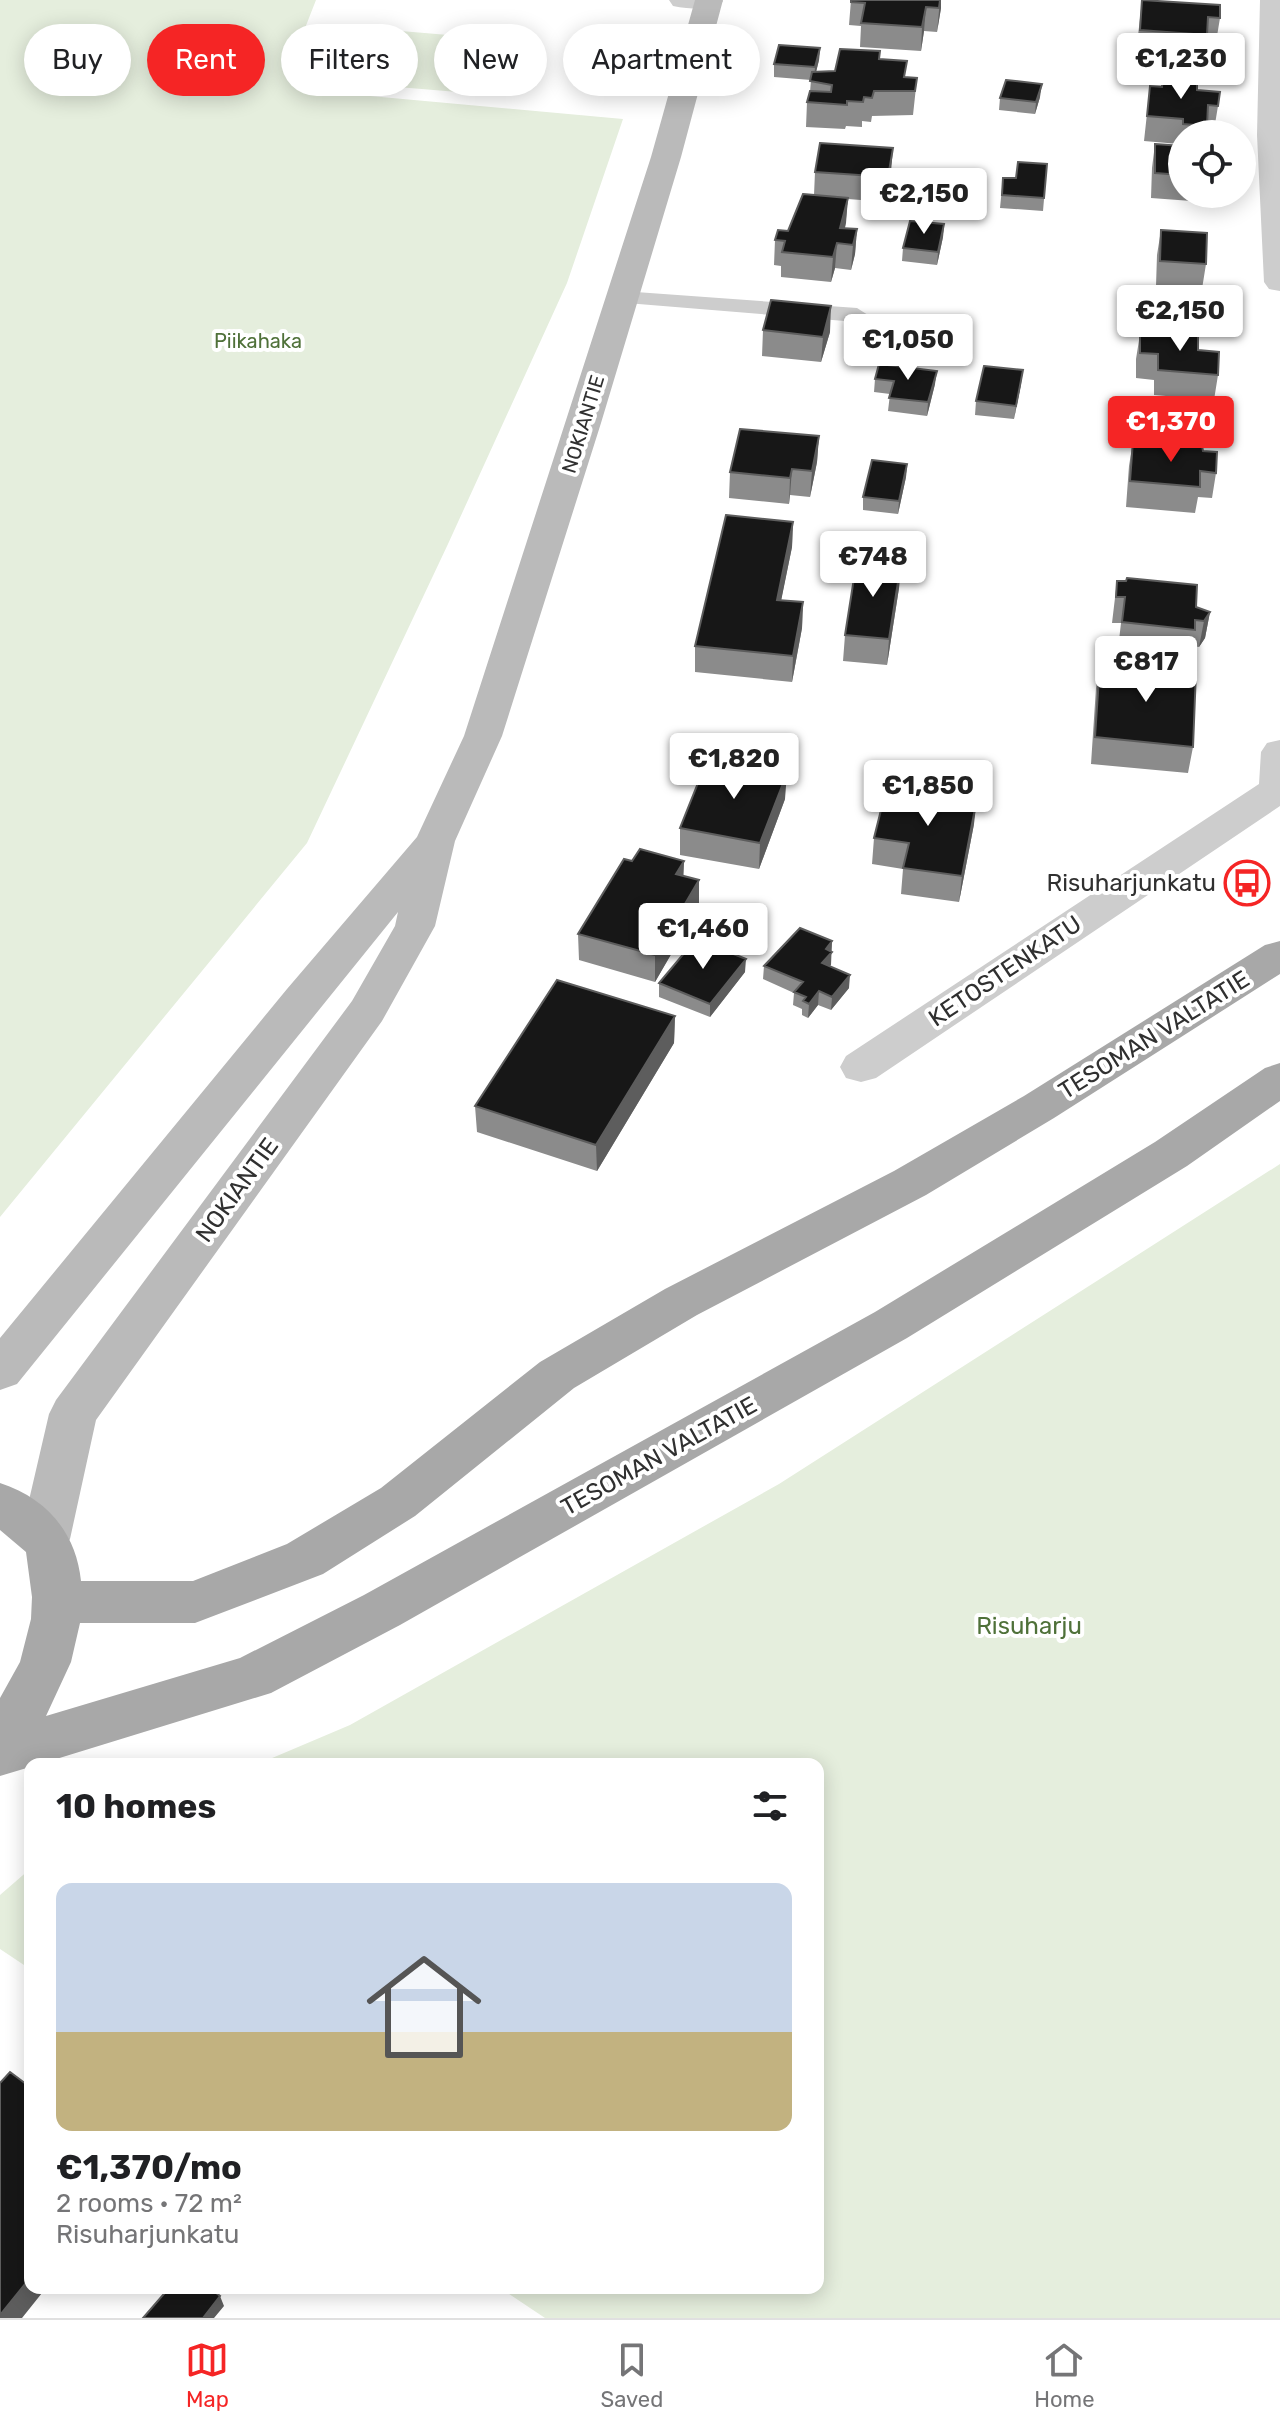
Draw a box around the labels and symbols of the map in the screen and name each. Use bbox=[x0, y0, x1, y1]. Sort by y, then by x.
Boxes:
pin: €1,230 bbox=[1116, 33, 1246, 101]
pin: €2,150 bbox=[859, 168, 989, 236]
pin: €2,150 bbox=[1115, 285, 1245, 353]
pin: €1,050 bbox=[843, 314, 973, 382]
park label: Piikahaka bbox=[214, 329, 302, 353]
street label: NOKIANTIE bbox=[557, 372, 609, 476]
pin: €1,370 bbox=[1106, 396, 1236, 464]
pin: €748 bbox=[826, 531, 920, 599]
pin: €817 bbox=[1099, 636, 1193, 704]
pin: €1,820 bbox=[669, 733, 799, 801]
pin: €1,850 bbox=[863, 760, 993, 828]
bus stop icon: Risuharjunkatu bbox=[1223, 859, 1271, 907]
place label: Risuharjunkatu bbox=[1047, 869, 1216, 897]
pin: €1,460 bbox=[638, 903, 768, 971]
street label: KETOSTENKATU bbox=[923, 910, 1087, 1032]
street label: TESOMAN VALTATIE bbox=[1054, 965, 1254, 1105]
street label: NOKIANTIE bbox=[190, 1133, 284, 1247]
street label: TESOMAN VALTATIE bbox=[556, 1391, 762, 1521]
park label: Risuharju bbox=[976, 1612, 1082, 1640]

